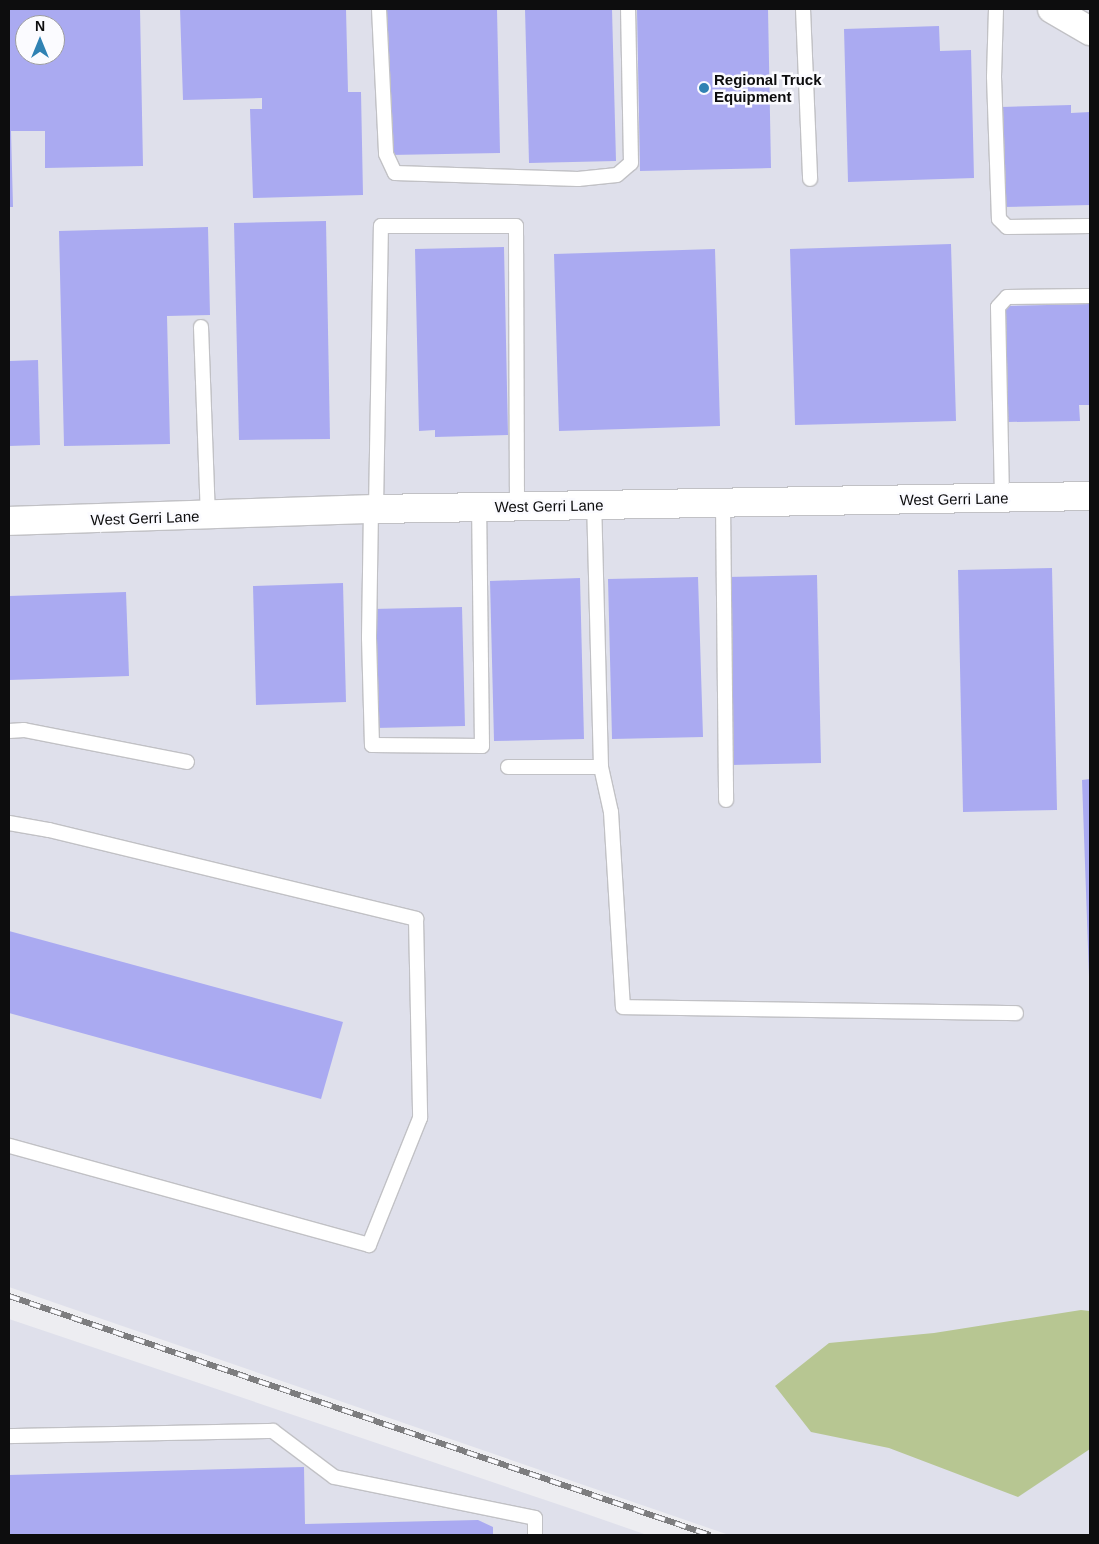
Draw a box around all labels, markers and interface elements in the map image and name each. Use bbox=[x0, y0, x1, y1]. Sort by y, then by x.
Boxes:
north arrow bbox=[15, 15, 65, 65]
text: N bbox=[35, 18, 45, 34]
place label: Regional Truck Equipment bbox=[714, 70, 822, 105]
marker: Regional Truck Equipment bbox=[698, 82, 710, 94]
street label: West Gerri Lane bbox=[899, 489, 1009, 509]
street label: West Gerri Lane bbox=[494, 496, 604, 516]
street label: West Gerri Lane bbox=[90, 507, 200, 529]

